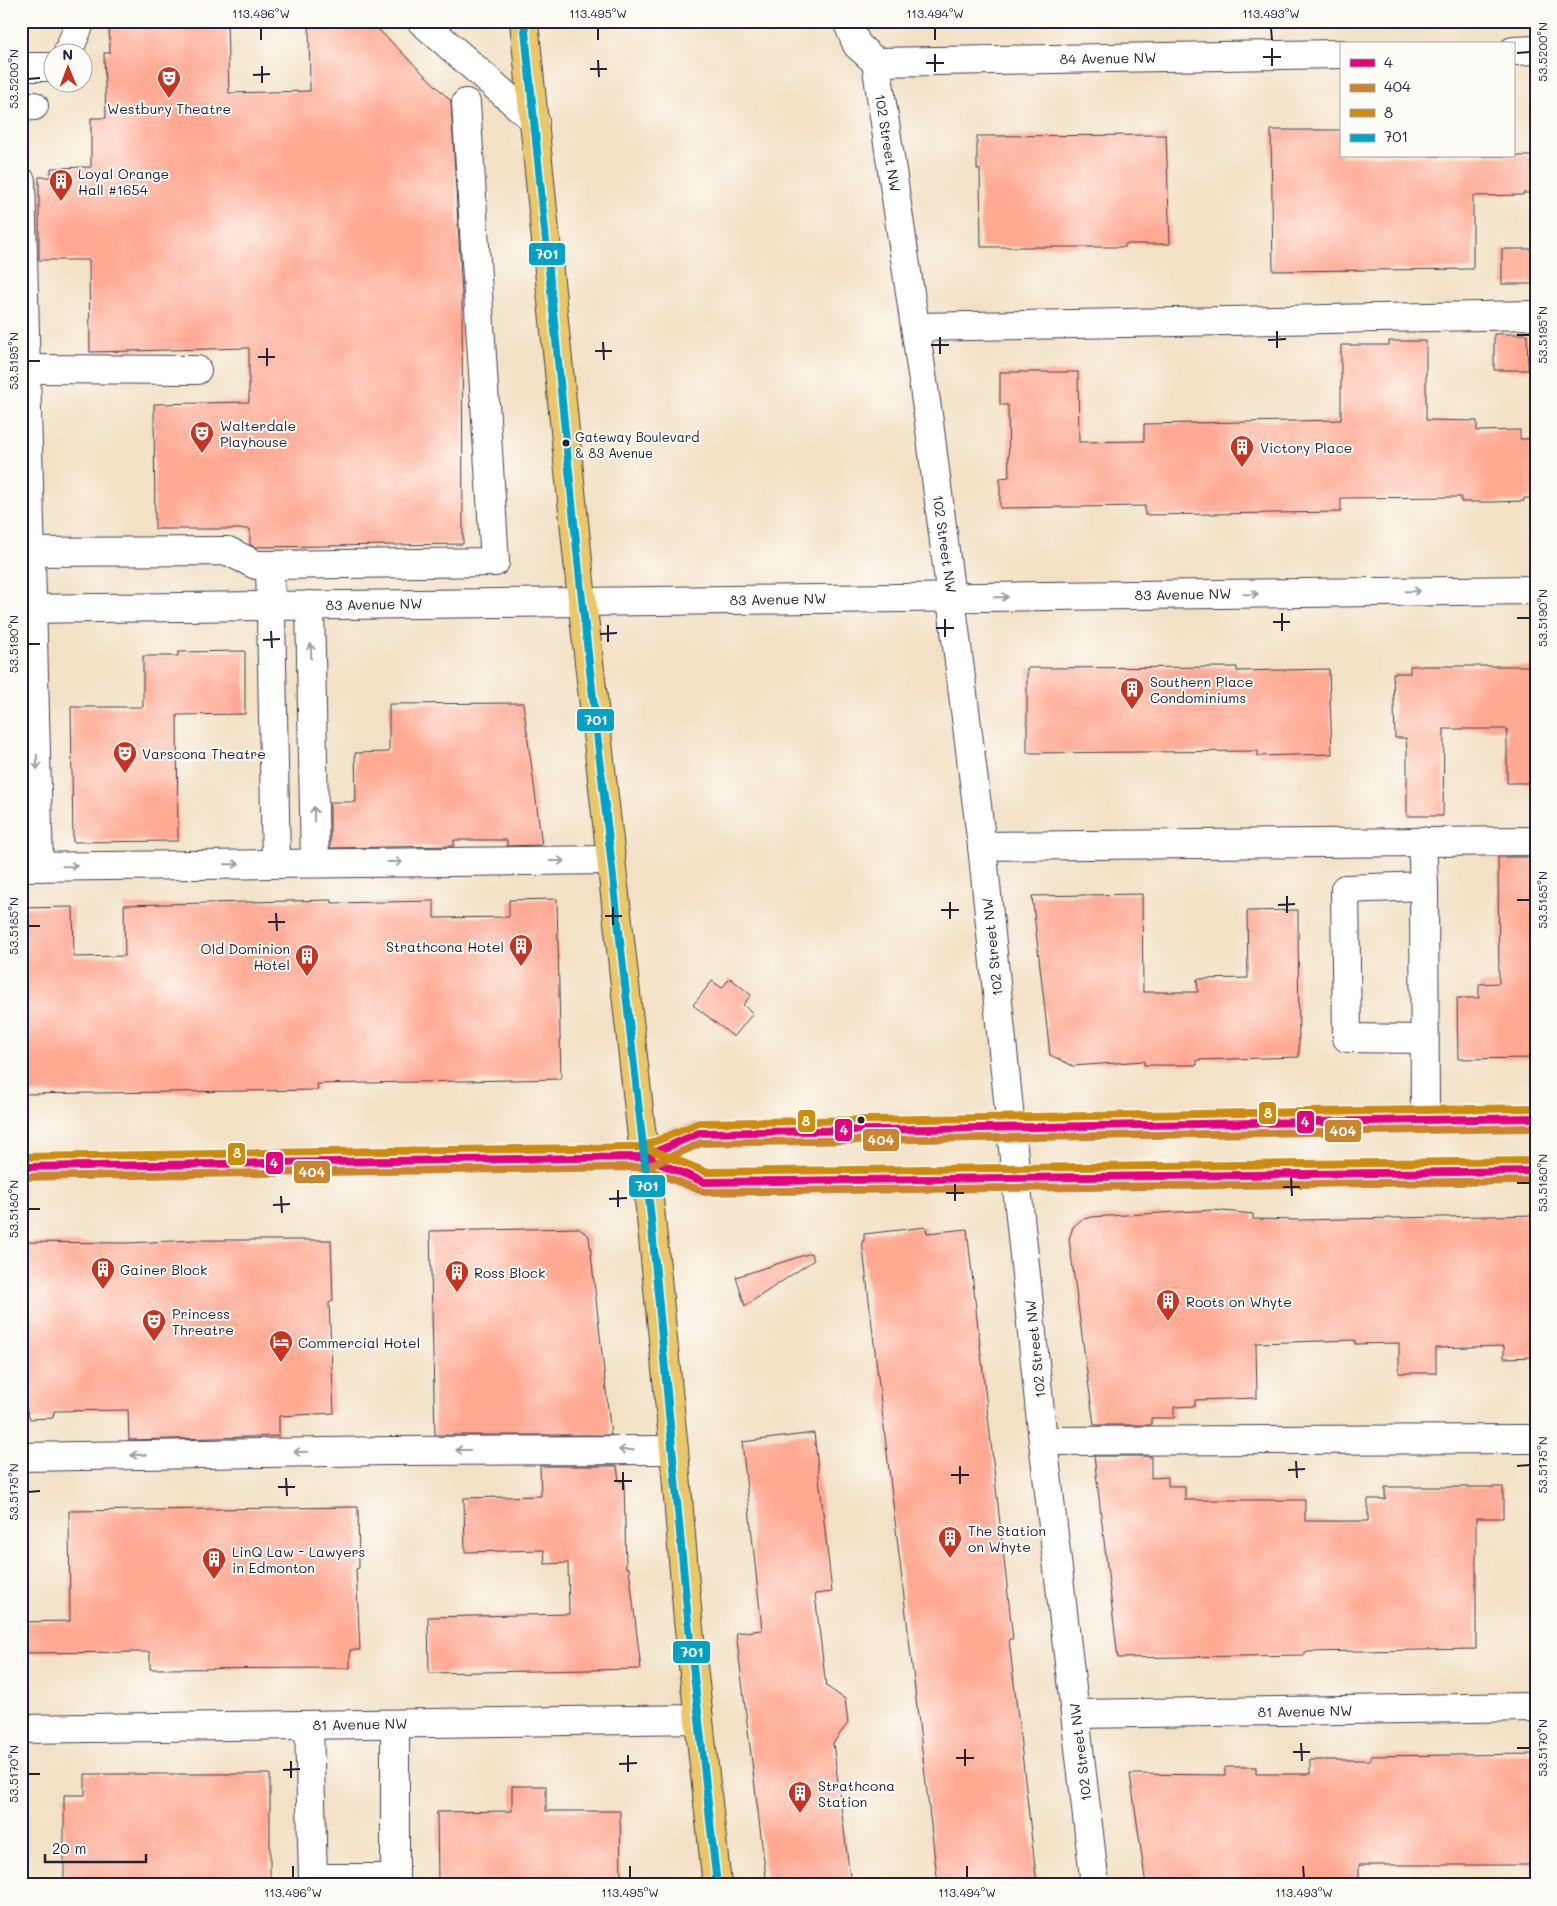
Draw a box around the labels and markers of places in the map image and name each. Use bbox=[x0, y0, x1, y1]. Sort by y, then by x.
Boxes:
theatre icon: Westbury Theatre bbox=[156, 65, 182, 99]
place label: Westbury Theatre bbox=[107, 99, 231, 118]
place label: Loyal Orange Hall #1654 bbox=[78, 164, 169, 199]
building icon: Loyal Orange Hall #1654 bbox=[48, 168, 74, 202]
place label: Walterdale Playhouse bbox=[220, 416, 296, 451]
theatre icon: Walterdale Playhouse bbox=[189, 420, 215, 454]
place label: Gateway Boulevard & 83 Avenue bbox=[575, 428, 700, 461]
building icon: Victory Place bbox=[1229, 434, 1255, 468]
marker: Gateway Boulevard & 83 Avenue bbox=[561, 438, 571, 448]
place label: Victory Place bbox=[1260, 438, 1352, 457]
place label: Southern Place Condominiums bbox=[1150, 672, 1254, 707]
building icon: Southern Place Condominiums bbox=[1119, 676, 1145, 710]
theatre icon: Varscona Theatre bbox=[112, 740, 138, 774]
place label: Varscona Theatre bbox=[142, 744, 266, 763]
building icon: Strathcona Hotel bbox=[508, 933, 534, 967]
place label: Strathcona Hotel bbox=[386, 937, 504, 956]
place label: Old Dominion Hotel bbox=[201, 939, 290, 974]
building icon: Old Dominion Hotel bbox=[294, 943, 320, 977]
unlabelled marker bbox=[856, 1115, 866, 1125]
building icon: Gainer Block bbox=[90, 1256, 116, 1290]
building icon: Ross Block bbox=[444, 1259, 470, 1293]
place label: Gainer Block bbox=[120, 1260, 208, 1279]
place label: Ross Block bbox=[474, 1263, 546, 1282]
building icon: Roots on Whyte bbox=[1155, 1288, 1181, 1322]
place label: Roots on Whyte bbox=[1186, 1292, 1292, 1311]
place label: Princess Threatre bbox=[172, 1304, 234, 1339]
theatre icon: Princess Threatre bbox=[141, 1308, 167, 1342]
hotel icon: Commercial Hotel bbox=[268, 1329, 294, 1363]
place label: Commercial Hotel bbox=[298, 1333, 420, 1352]
place label: The Station on Whyte bbox=[968, 1521, 1046, 1556]
building icon: The Station on Whyte bbox=[937, 1525, 963, 1559]
place label: LinQ Law - Lawyers in Edmonton bbox=[232, 1542, 365, 1577]
building icon: LinQ Law - Lawyers in Edmonton bbox=[201, 1546, 227, 1580]
place label: Strathcona Station bbox=[818, 1776, 895, 1811]
building icon: Strathcona Station bbox=[787, 1780, 813, 1814]

